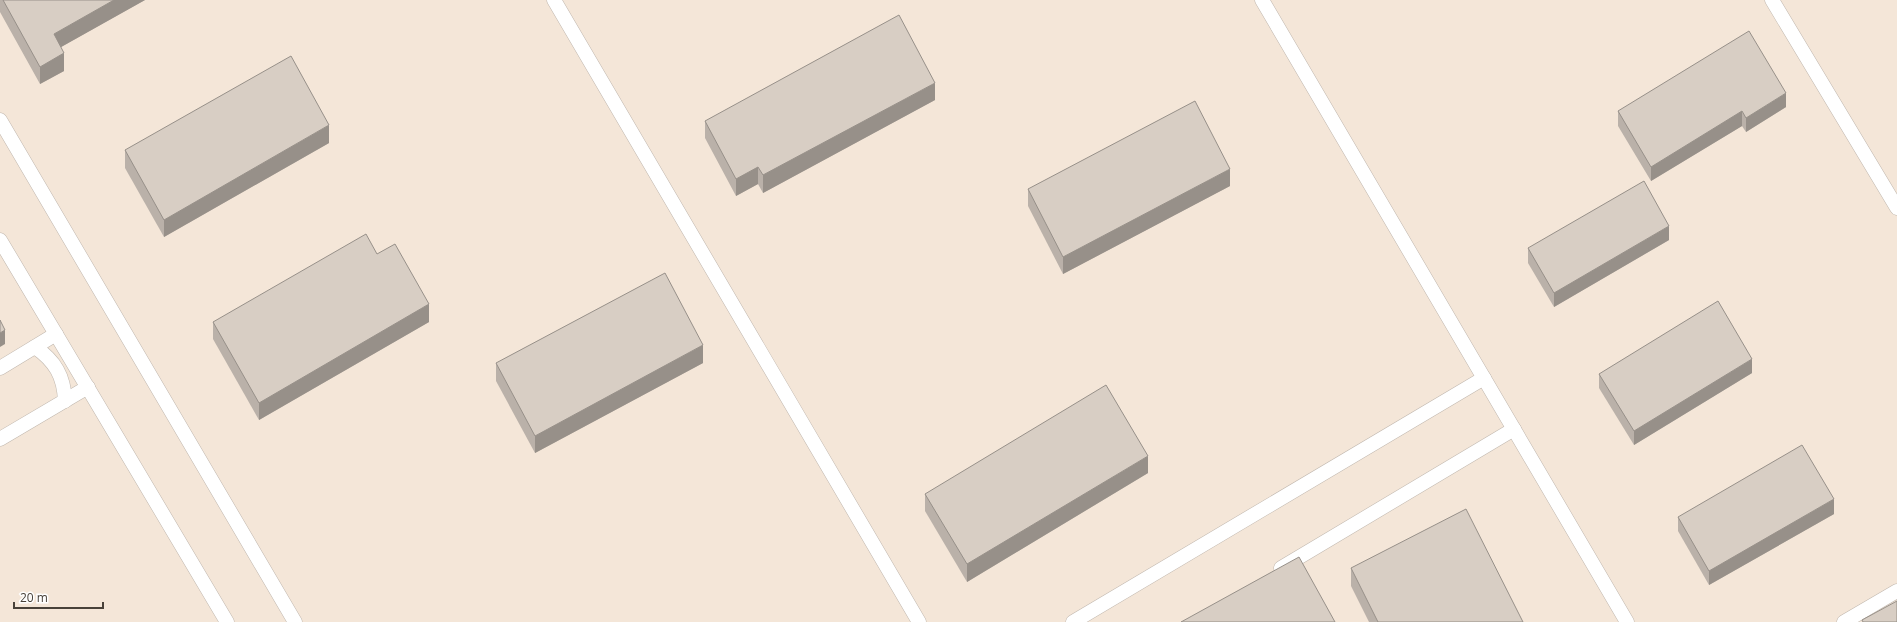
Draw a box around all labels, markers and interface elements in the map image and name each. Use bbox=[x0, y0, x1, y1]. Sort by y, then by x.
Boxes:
scale bar bbox=[14, 584, 103, 610]
text: 20 m bbox=[20, 589, 48, 606]

